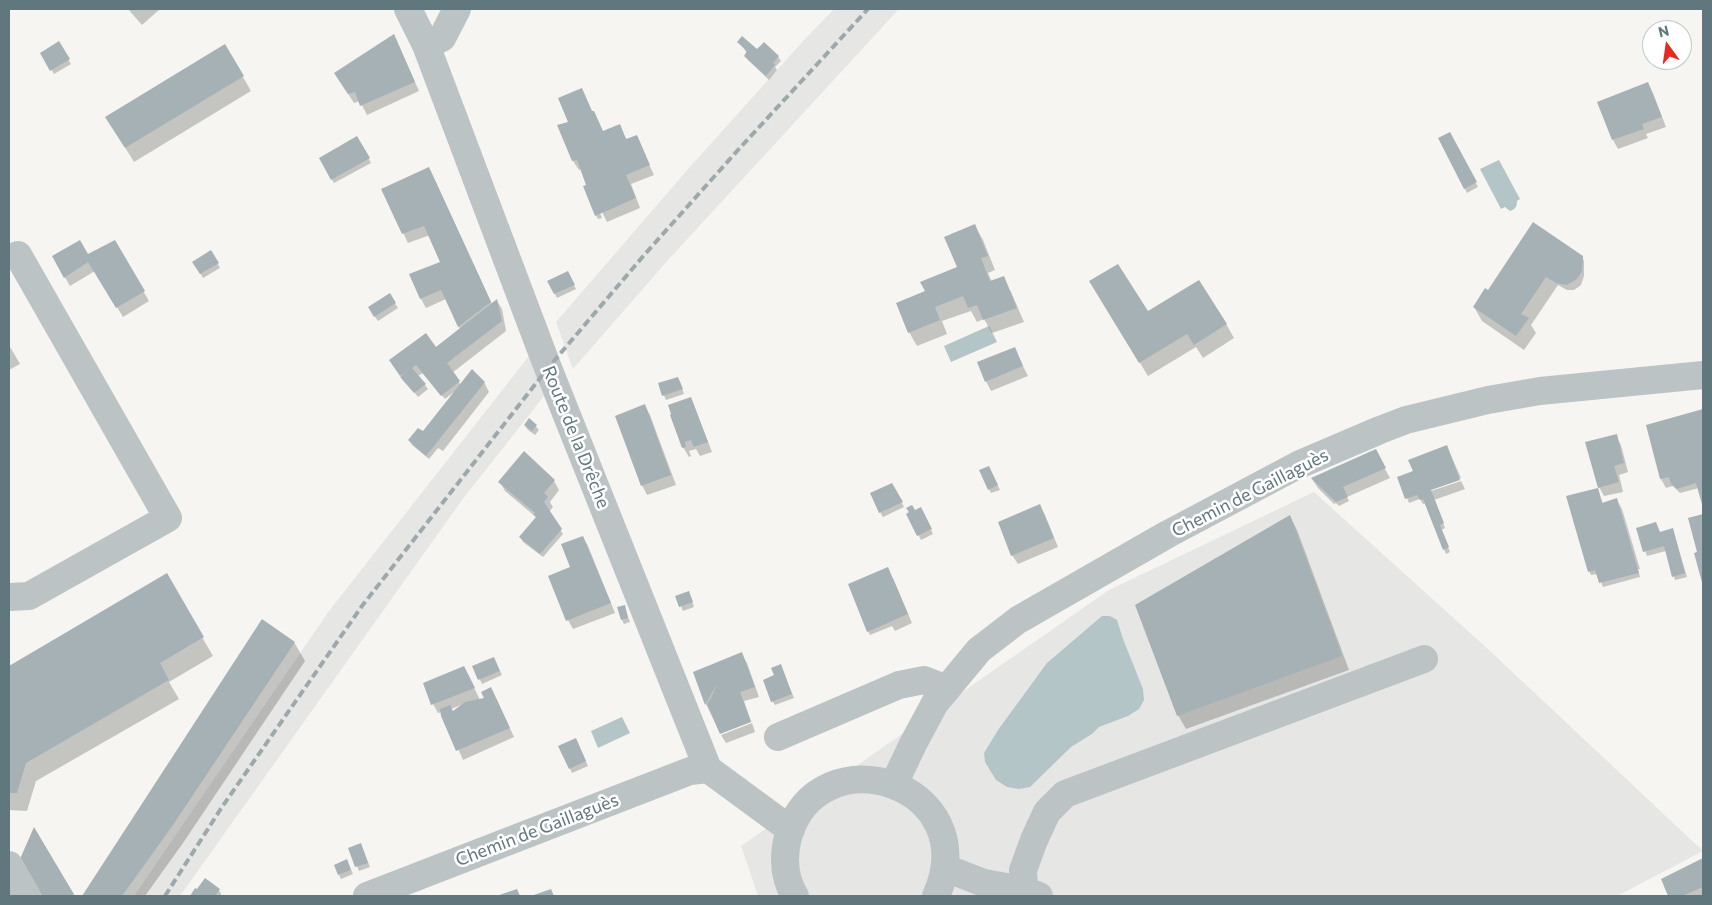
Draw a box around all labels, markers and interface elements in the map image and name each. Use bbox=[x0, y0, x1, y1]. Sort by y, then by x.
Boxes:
north arrow bbox=[1642, 20, 1692, 70]
text: N bbox=[1656, 21, 1671, 40]
street label: Route de la Drêche bbox=[538, 363, 614, 511]
street label: Chemin de Gaillaguès bbox=[1168, 444, 1332, 542]
street label: Chemin de Gaillaguès bbox=[452, 789, 622, 871]

